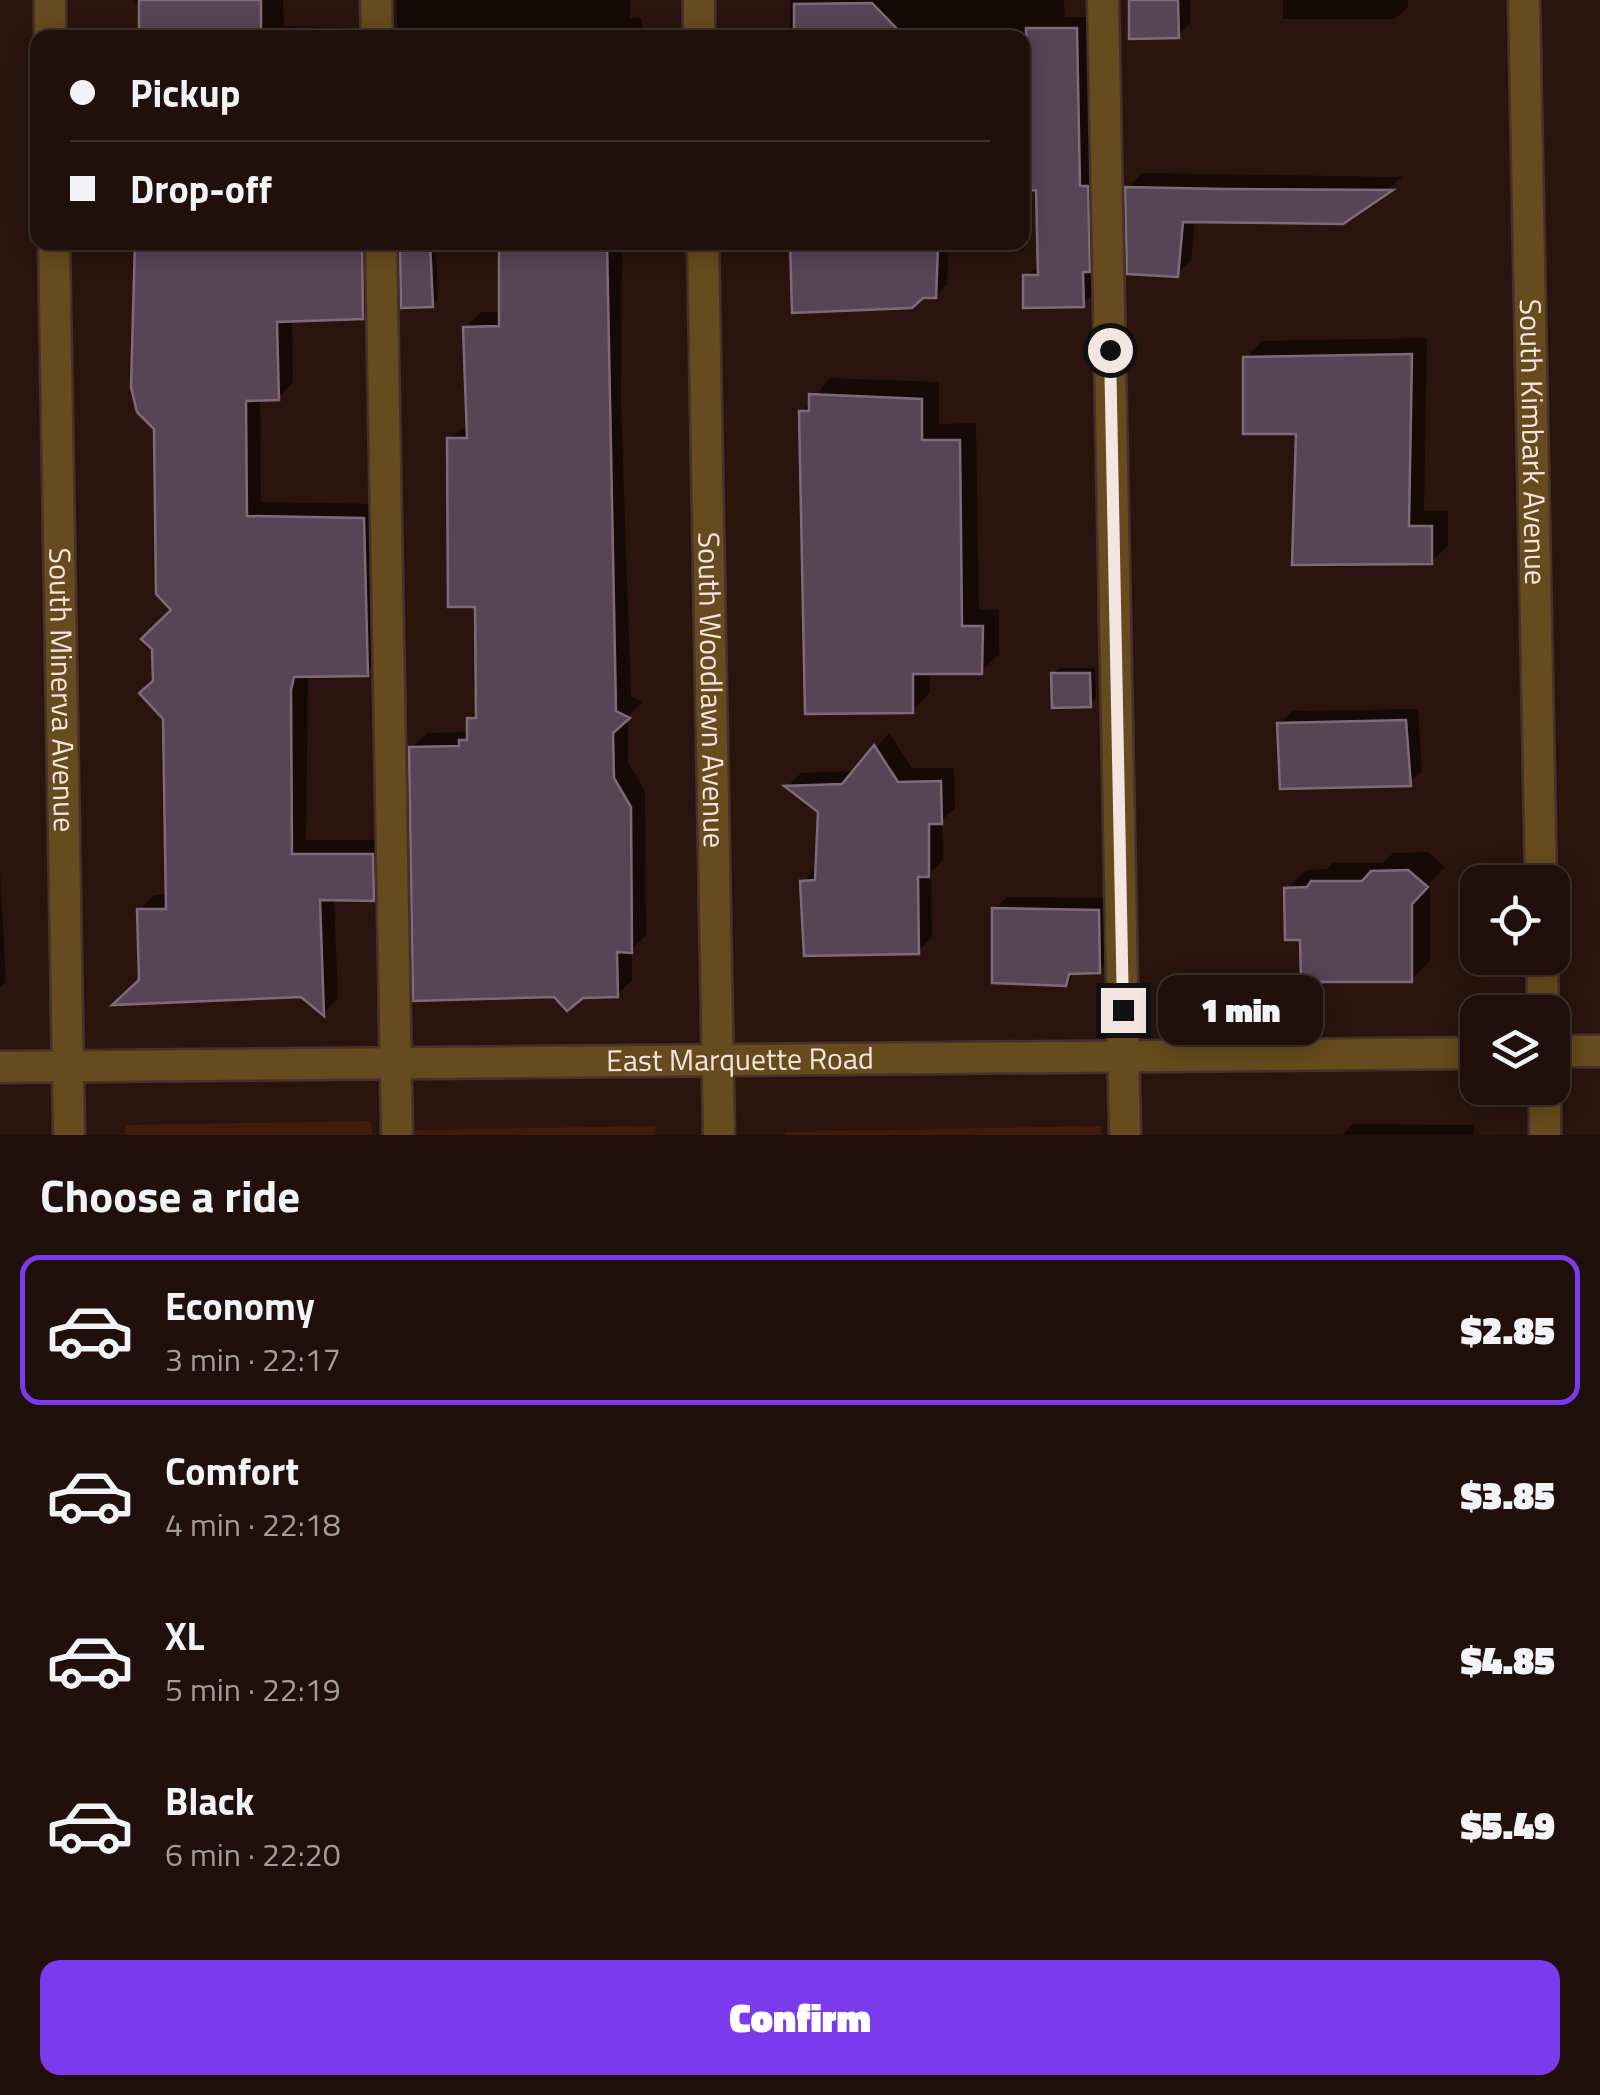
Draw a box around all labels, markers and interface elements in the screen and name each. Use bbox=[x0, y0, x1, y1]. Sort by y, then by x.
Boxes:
text: Pickup bbox=[130, 64, 240, 122]
text: Drop-off bbox=[130, 160, 272, 218]
street label: South Kimbark Avenue bbox=[1508, 298, 1559, 585]
route start bbox=[1088, 328, 1133, 373]
street label: South Woodlawn Avenue bbox=[686, 531, 738, 848]
street label: South Minerva Avenue bbox=[37, 547, 88, 833]
map controls bbox=[1460, 865, 1570, 1105]
button: locate bbox=[1460, 865, 1570, 975]
callout: 1 min bbox=[1158, 975, 1323, 1045]
text: 1 min bbox=[1201, 986, 1280, 1034]
route end bbox=[1101, 988, 1146, 1033]
button: layers bbox=[1460, 995, 1570, 1105]
street label: East Marquette Road bbox=[606, 1035, 874, 1083]
text: Choose a ride bbox=[40, 1161, 300, 1229]
text: Economy bbox=[165, 1277, 315, 1335]
icon: car bbox=[45, 1285, 135, 1375]
text: $2.85 bbox=[1461, 1301, 1555, 1359]
text: 3 min · 22:17 bbox=[165, 1335, 341, 1383]
text: Comfort bbox=[165, 1442, 299, 1500]
icon: car bbox=[45, 1450, 135, 1540]
text: $3.85 bbox=[1461, 1466, 1555, 1524]
text: 4 min · 22:18 bbox=[165, 1500, 341, 1548]
text: XL bbox=[165, 1607, 205, 1665]
icon: car bbox=[45, 1615, 135, 1705]
text: $4.85 bbox=[1461, 1631, 1555, 1689]
text: 5 min · 22:19 bbox=[165, 1665, 341, 1713]
text: Black bbox=[165, 1772, 254, 1830]
icon: car bbox=[45, 1780, 135, 1870]
text: $5.49 bbox=[1461, 1796, 1555, 1854]
text: 6 min · 22:20 bbox=[165, 1830, 341, 1878]
button: Confirm bbox=[40, 1960, 1560, 2075]

